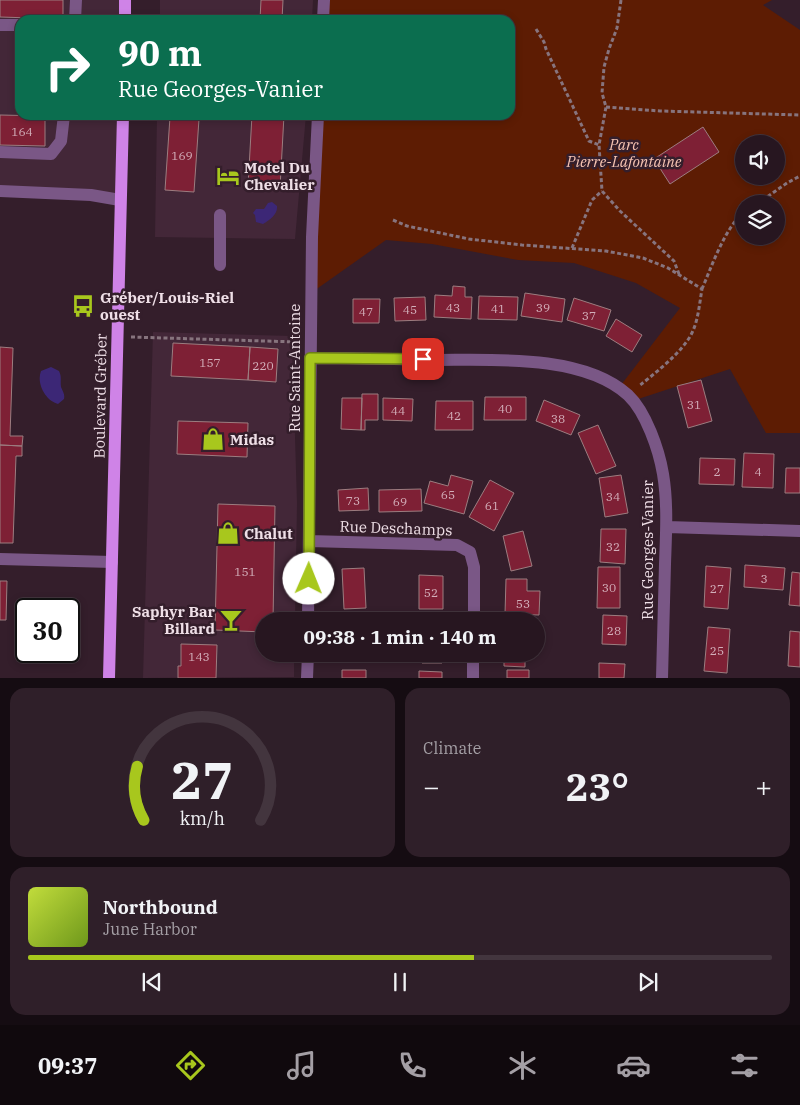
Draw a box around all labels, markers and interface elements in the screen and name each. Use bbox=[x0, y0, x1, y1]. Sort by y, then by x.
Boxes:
text: 90 m bbox=[118, 30, 202, 76]
icon: right bbox=[35, 35, 100, 100]
text: Rue Georges-Vanier bbox=[118, 74, 323, 103]
house number: 164 bbox=[11, 124, 33, 139]
park label: Parc Pierre-Lafontaine bbox=[566, 135, 682, 171]
map controls bbox=[735, 135, 785, 245]
button: sound bbox=[735, 135, 785, 185]
house number: 169 bbox=[171, 148, 193, 163]
place label: Motel Du Chevalier bbox=[244, 158, 315, 194]
hotel icon: Motel Du Chevalier bbox=[215, 163, 241, 189]
button: layers bbox=[735, 195, 785, 245]
place label: Gréber/Louis-Riel ouest bbox=[100, 288, 234, 324]
bus stop icon: Gréber/Louis-Riel ouest bbox=[70, 293, 96, 319]
house number: 43 bbox=[446, 300, 460, 315]
house number: 39 bbox=[536, 300, 550, 315]
house number: 41 bbox=[491, 301, 505, 316]
house number: 45 bbox=[403, 302, 417, 317]
street label: Rue Saint-Antoine bbox=[285, 304, 304, 432]
house number: 47 bbox=[359, 304, 373, 319]
house number: 37 bbox=[582, 308, 596, 323]
street label: Boulevard Gréber bbox=[89, 333, 111, 459]
pin bbox=[402, 338, 444, 380]
icon: arrive bbox=[409, 345, 437, 373]
house number: 157 bbox=[199, 355, 221, 370]
house number: 220 bbox=[252, 358, 274, 373]
house number: 31 bbox=[687, 397, 701, 412]
house number: 40 bbox=[498, 401, 512, 416]
house number: 44 bbox=[391, 403, 405, 418]
house number: 42 bbox=[447, 408, 461, 423]
house number: 38 bbox=[551, 411, 565, 426]
shop icon: Midas bbox=[200, 426, 226, 452]
place label: Midas bbox=[230, 430, 274, 449]
house number: 2 bbox=[713, 464, 721, 479]
house number: 4 bbox=[754, 464, 762, 479]
street label: Rue Georges-Vanier bbox=[638, 480, 657, 620]
house number: 65 bbox=[441, 487, 455, 502]
house number: 34 bbox=[606, 489, 620, 504]
house number: 73 bbox=[346, 493, 360, 508]
house number: 69 bbox=[393, 494, 407, 509]
house number: 61 bbox=[485, 498, 499, 513]
street label: Rue Deschamps bbox=[339, 517, 453, 539]
shop icon: Chalut bbox=[215, 520, 241, 546]
place label: Chalut bbox=[244, 524, 293, 543]
house number: 32 bbox=[606, 539, 620, 554]
position arrow bbox=[282, 552, 334, 604]
house number: 151 bbox=[234, 564, 256, 579]
house number: 3 bbox=[760, 571, 768, 586]
house number: 30 bbox=[602, 580, 616, 595]
house number: 27 bbox=[710, 581, 724, 596]
house number: 52 bbox=[424, 585, 438, 600]
house number: 53 bbox=[516, 596, 530, 611]
speed limit sign: 30 bbox=[15, 598, 80, 663]
place label: Saphyr Bar Billard bbox=[132, 602, 216, 638]
bar icon: Saphyr Bar Billard bbox=[218, 607, 244, 633]
house number: 28 bbox=[607, 623, 621, 638]
text: 09:38 · 1 min · 140 m bbox=[304, 625, 496, 649]
house number: 25 bbox=[710, 643, 724, 658]
house number: 143 bbox=[188, 649, 210, 664]
text: Climate bbox=[423, 738, 481, 758]
text: 27 bbox=[171, 746, 234, 813]
text: 23° bbox=[566, 762, 629, 811]
text: − bbox=[423, 768, 440, 805]
text: + bbox=[755, 768, 772, 805]
text: km/h bbox=[180, 807, 225, 830]
text: Northbound bbox=[103, 895, 218, 919]
text: June Harbor bbox=[103, 919, 197, 939]
icon: previous bbox=[138, 968, 166, 996]
icon: pause bbox=[386, 968, 414, 996]
icon: next bbox=[634, 968, 662, 996]
icon: directions bbox=[173, 1048, 208, 1083]
icon: music bbox=[284, 1048, 319, 1083]
icon: phone bbox=[395, 1048, 430, 1083]
icon: climate bbox=[505, 1048, 540, 1083]
icon: car bbox=[616, 1048, 651, 1083]
icon: filters bbox=[727, 1048, 762, 1083]
text: 09:37 bbox=[38, 1051, 97, 1080]

